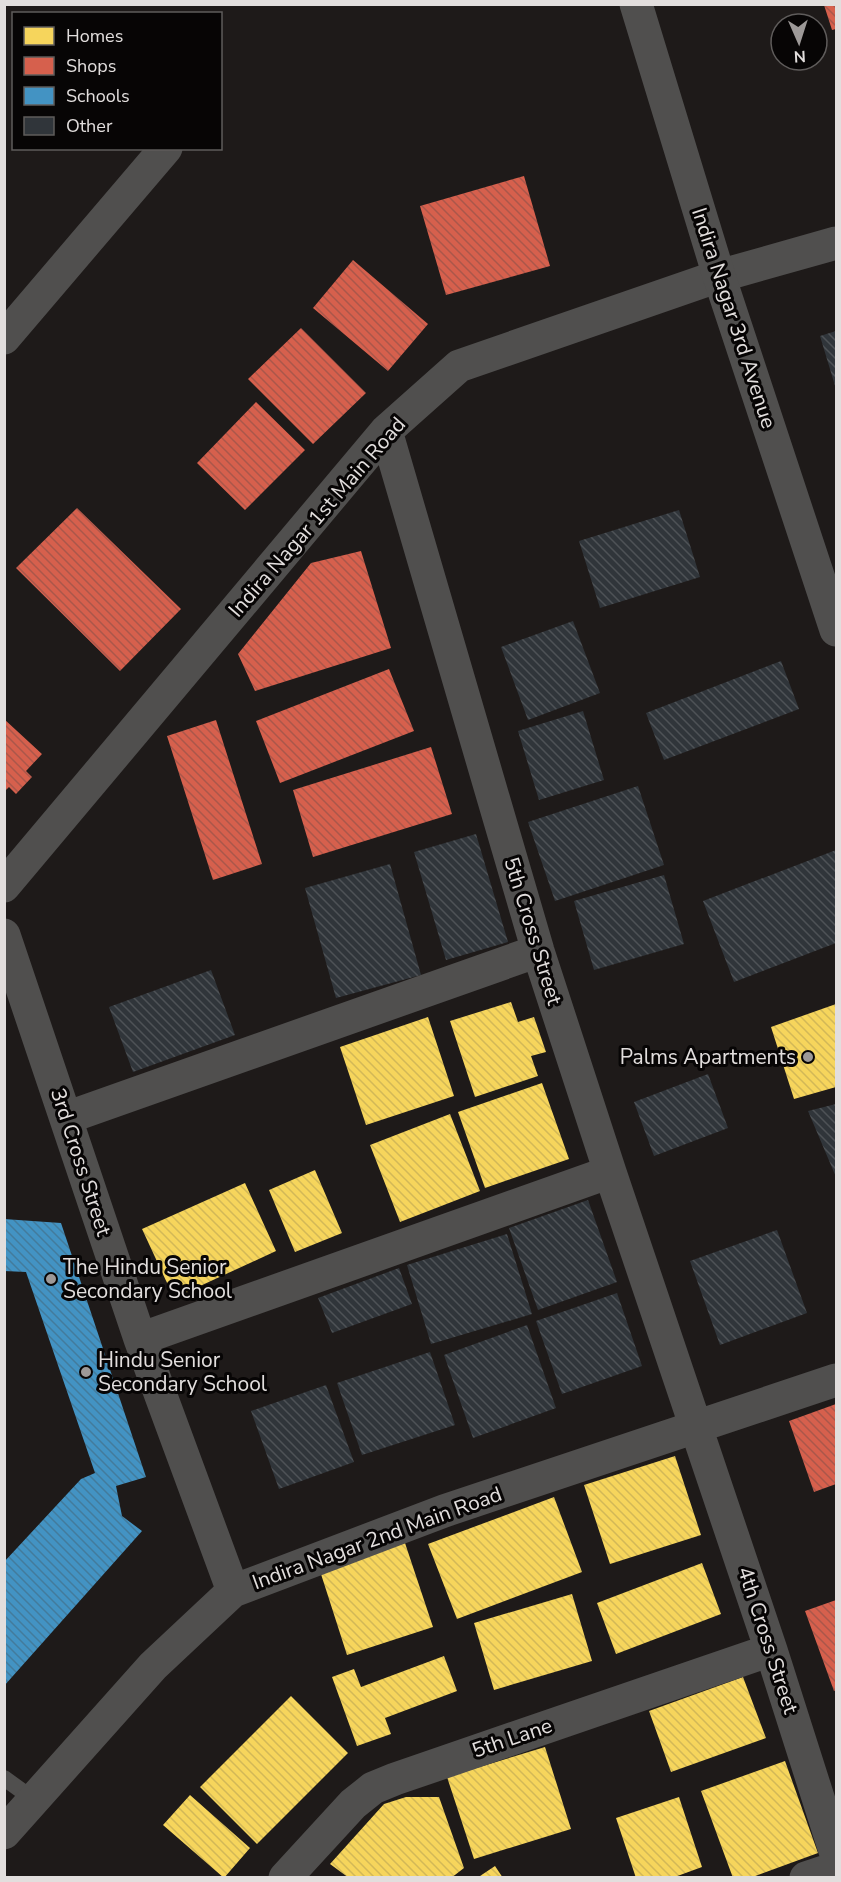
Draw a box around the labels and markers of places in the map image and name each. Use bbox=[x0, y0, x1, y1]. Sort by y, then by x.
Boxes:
place label: Palms Apartments bbox=[620, 1043, 796, 1071]
marker: Palms Apartments bbox=[801, 1050, 815, 1064]
place label: The Hindu Senior Secondary School bbox=[63, 1253, 233, 1305]
marker: The Hindu Senior Secondary School bbox=[44, 1272, 58, 1286]
place label: Hindu Senior Secondary School bbox=[98, 1346, 268, 1398]
marker: Hindu Senior Secondary School bbox=[79, 1365, 93, 1379]

